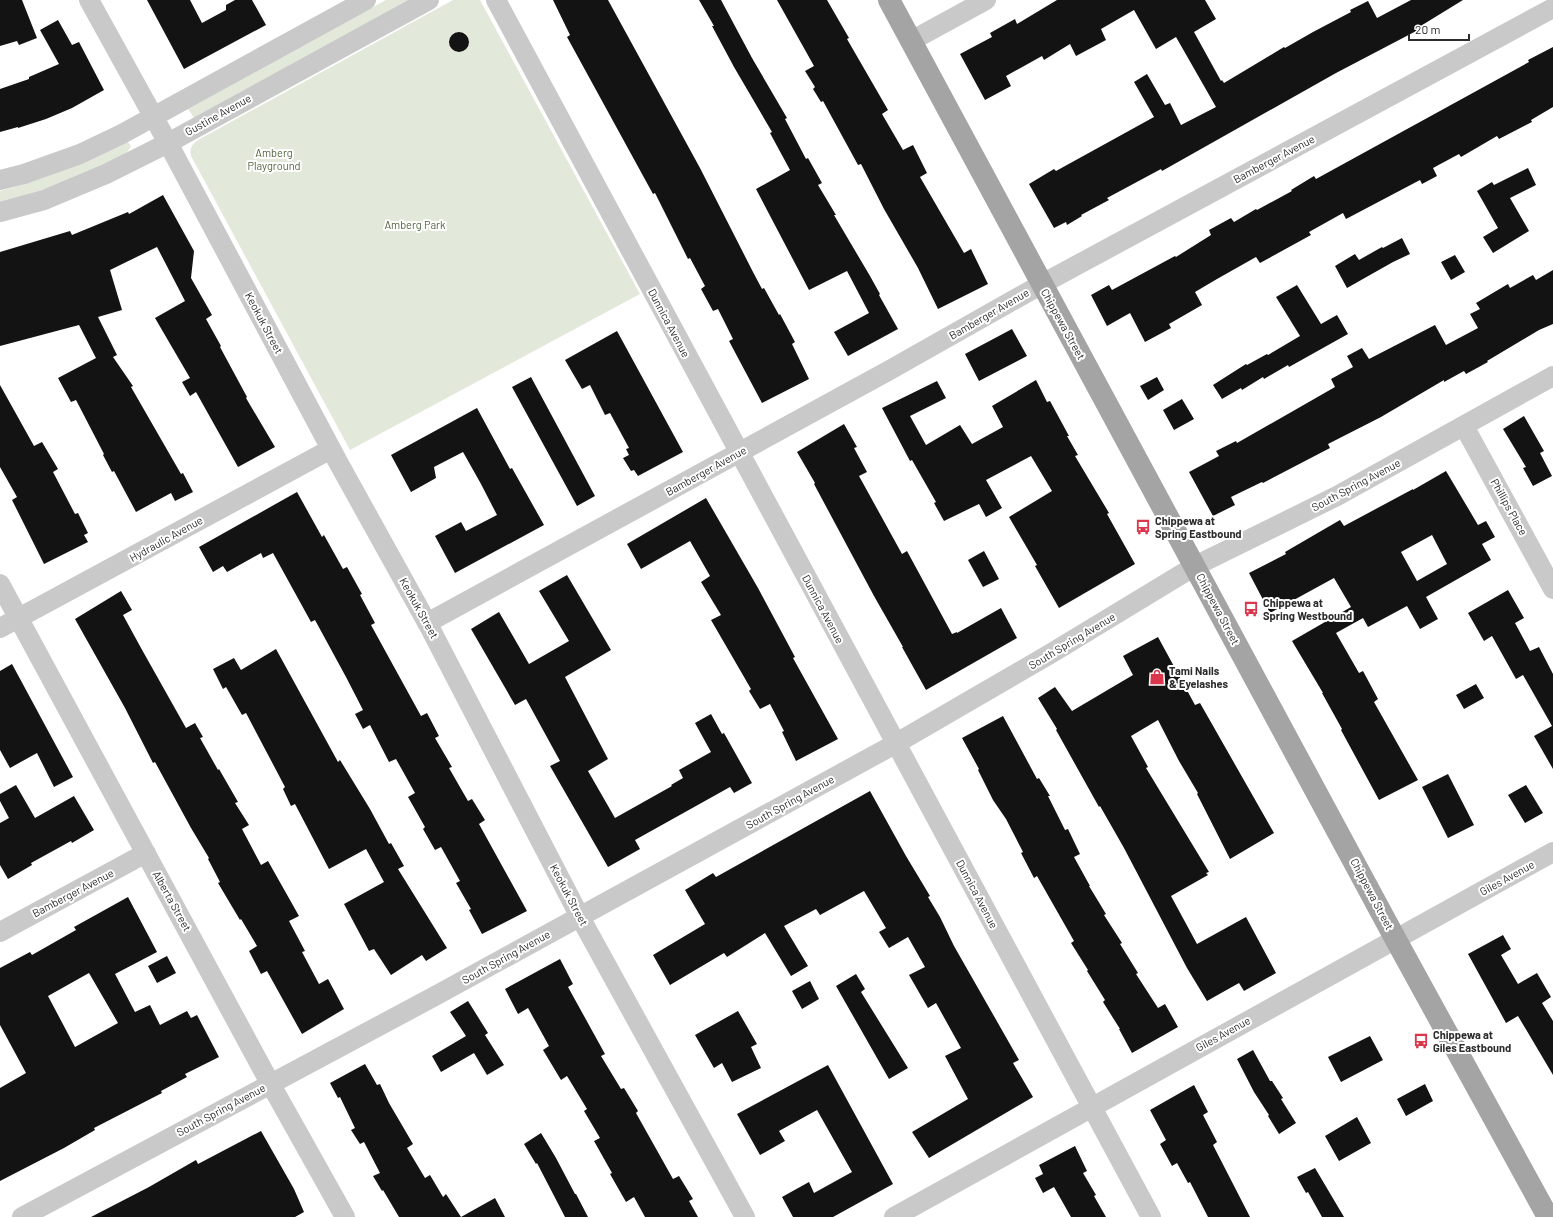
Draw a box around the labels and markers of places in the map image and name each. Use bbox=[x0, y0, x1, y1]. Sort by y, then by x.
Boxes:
place label: Chippewa at Spring Eastbound bbox=[1155, 514, 1242, 540]
bus stop icon: Chippewa at Spring Eastbound bbox=[1134, 518, 1152, 536]
place label: Chippewa at Spring Westbound bbox=[1263, 596, 1352, 622]
bus stop icon: Chippewa at Spring Westbound bbox=[1242, 600, 1260, 618]
place label: Tami Nails & Eyelashes bbox=[1169, 664, 1228, 690]
shop icon: Tami Nails & Eyelashes bbox=[1148, 668, 1166, 686]
place label: Chippewa at Giles Eastbound bbox=[1433, 1028, 1511, 1054]
bus stop icon: Chippewa at Giles Eastbound bbox=[1412, 1032, 1430, 1050]

